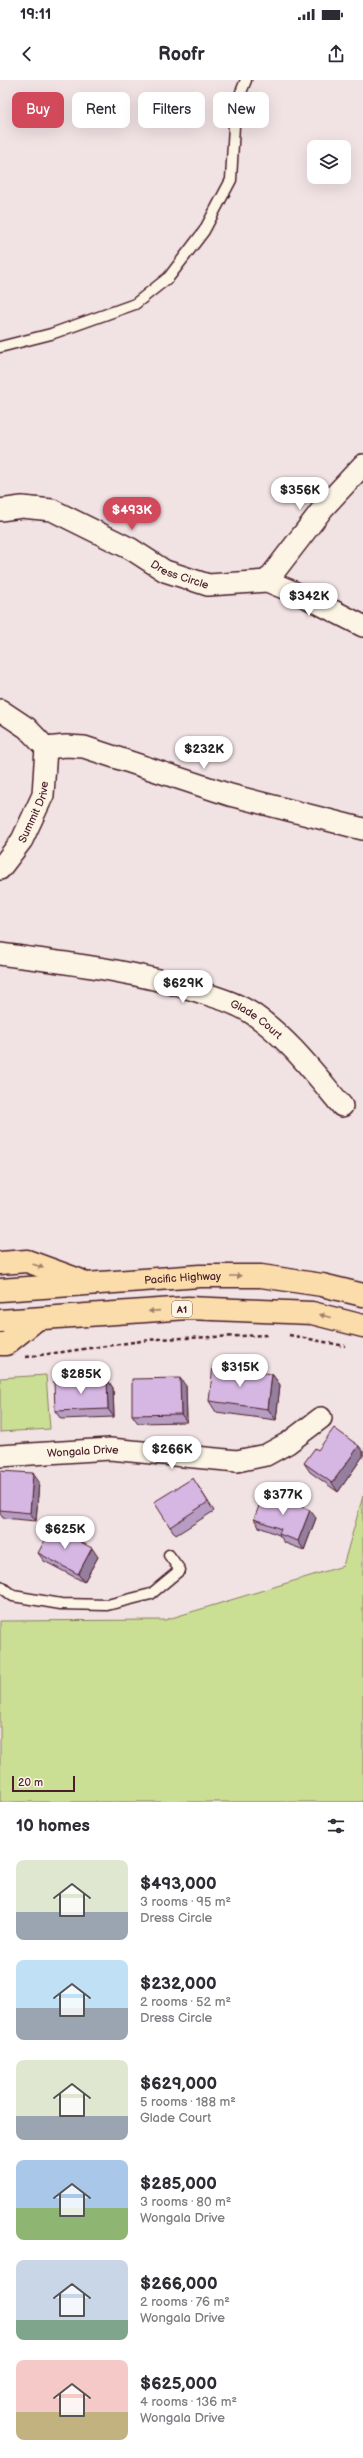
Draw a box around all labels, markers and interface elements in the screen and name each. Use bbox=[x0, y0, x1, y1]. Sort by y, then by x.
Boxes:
text: 19:11 bbox=[20, 5, 51, 24]
icon: back bbox=[16, 43, 38, 65]
icon: share bbox=[325, 43, 347, 65]
text: Roofr bbox=[158, 44, 205, 65]
chip: Buy bbox=[12, 92, 64, 128]
chip: Rent bbox=[72, 92, 130, 128]
chip: Filters bbox=[138, 92, 205, 128]
chip: New bbox=[213, 92, 269, 128]
map controls bbox=[307, 140, 351, 184]
button: layers bbox=[307, 140, 351, 184]
pin: $356K bbox=[272, 477, 328, 511]
text: $356K bbox=[280, 482, 320, 498]
pin: $493K bbox=[104, 497, 160, 531]
text: $493K bbox=[112, 502, 152, 518]
street label: Dress Circle bbox=[148, 558, 211, 592]
pin: $342K bbox=[281, 583, 337, 617]
text: $342K bbox=[289, 588, 329, 604]
pin: $232K bbox=[176, 736, 232, 770]
text: $232K bbox=[184, 741, 224, 757]
street label: Summit Drive bbox=[16, 780, 51, 845]
pin: $629K bbox=[155, 970, 211, 1004]
text: $629K bbox=[163, 975, 203, 991]
street label: Glade Court bbox=[228, 997, 285, 1042]
one-way arrow bbox=[33, 1263, 45, 1269]
street label: Pacific Highway bbox=[144, 1270, 221, 1287]
one-way arrow bbox=[230, 1273, 243, 1279]
road number: A1 bbox=[172, 1301, 192, 1317]
one-way arrow bbox=[148, 1307, 160, 1314]
one-way arrow bbox=[319, 1313, 331, 1319]
pin: $315K bbox=[212, 1354, 268, 1388]
text: $315K bbox=[221, 1359, 259, 1375]
pin: $285K bbox=[53, 1361, 109, 1395]
text: $285K bbox=[61, 1366, 101, 1382]
pin: $266K bbox=[144, 1436, 200, 1470]
text: $266K bbox=[152, 1441, 192, 1457]
street label: Wongala Drive bbox=[47, 1443, 120, 1460]
pin: $377K bbox=[255, 1482, 311, 1516]
text: $377K bbox=[263, 1487, 303, 1503]
pin: $625K bbox=[37, 1516, 93, 1550]
text: $625K bbox=[45, 1521, 85, 1537]
scale bar bbox=[12, 1774, 75, 1793]
text: 20 m bbox=[18, 1776, 43, 1789]
icon: filters bbox=[325, 1815, 347, 1837]
text: 10 homes bbox=[16, 1816, 90, 1836]
text: $493,000 bbox=[140, 1874, 217, 1894]
icon: home bbox=[48, 1876, 96, 1924]
text: 3 rooms · 95 m² bbox=[140, 1894, 231, 1910]
text: Dress Circle bbox=[140, 1910, 212, 1926]
text: $232,000 bbox=[140, 1974, 217, 1994]
icon: home bbox=[48, 1976, 96, 2024]
text: 2 rooms · 52 m² bbox=[140, 1994, 231, 2010]
text: Dress Circle bbox=[140, 2010, 212, 2026]
text: $629,000 bbox=[140, 2074, 217, 2094]
icon: home bbox=[48, 2076, 96, 2124]
text: 5 rooms · 188 m² bbox=[140, 2094, 236, 2110]
text: Glade Court bbox=[140, 2110, 211, 2126]
text: $285,000 bbox=[140, 2174, 217, 2194]
icon: home bbox=[48, 2176, 96, 2224]
text: 3 rooms · 80 m² bbox=[140, 2194, 231, 2210]
text: Wongala Drive bbox=[140, 2210, 225, 2226]
text: $266,000 bbox=[140, 2274, 218, 2294]
icon: home bbox=[48, 2276, 96, 2324]
text: 2 rooms · 76 m² bbox=[140, 2294, 230, 2310]
text: Wongala Drive bbox=[140, 2310, 225, 2326]
text: $625,000 bbox=[140, 2374, 217, 2394]
icon: home bbox=[48, 2376, 96, 2424]
text: 4 rooms · 136 m² bbox=[140, 2394, 237, 2410]
text: Wongala Drive bbox=[140, 2410, 225, 2426]

